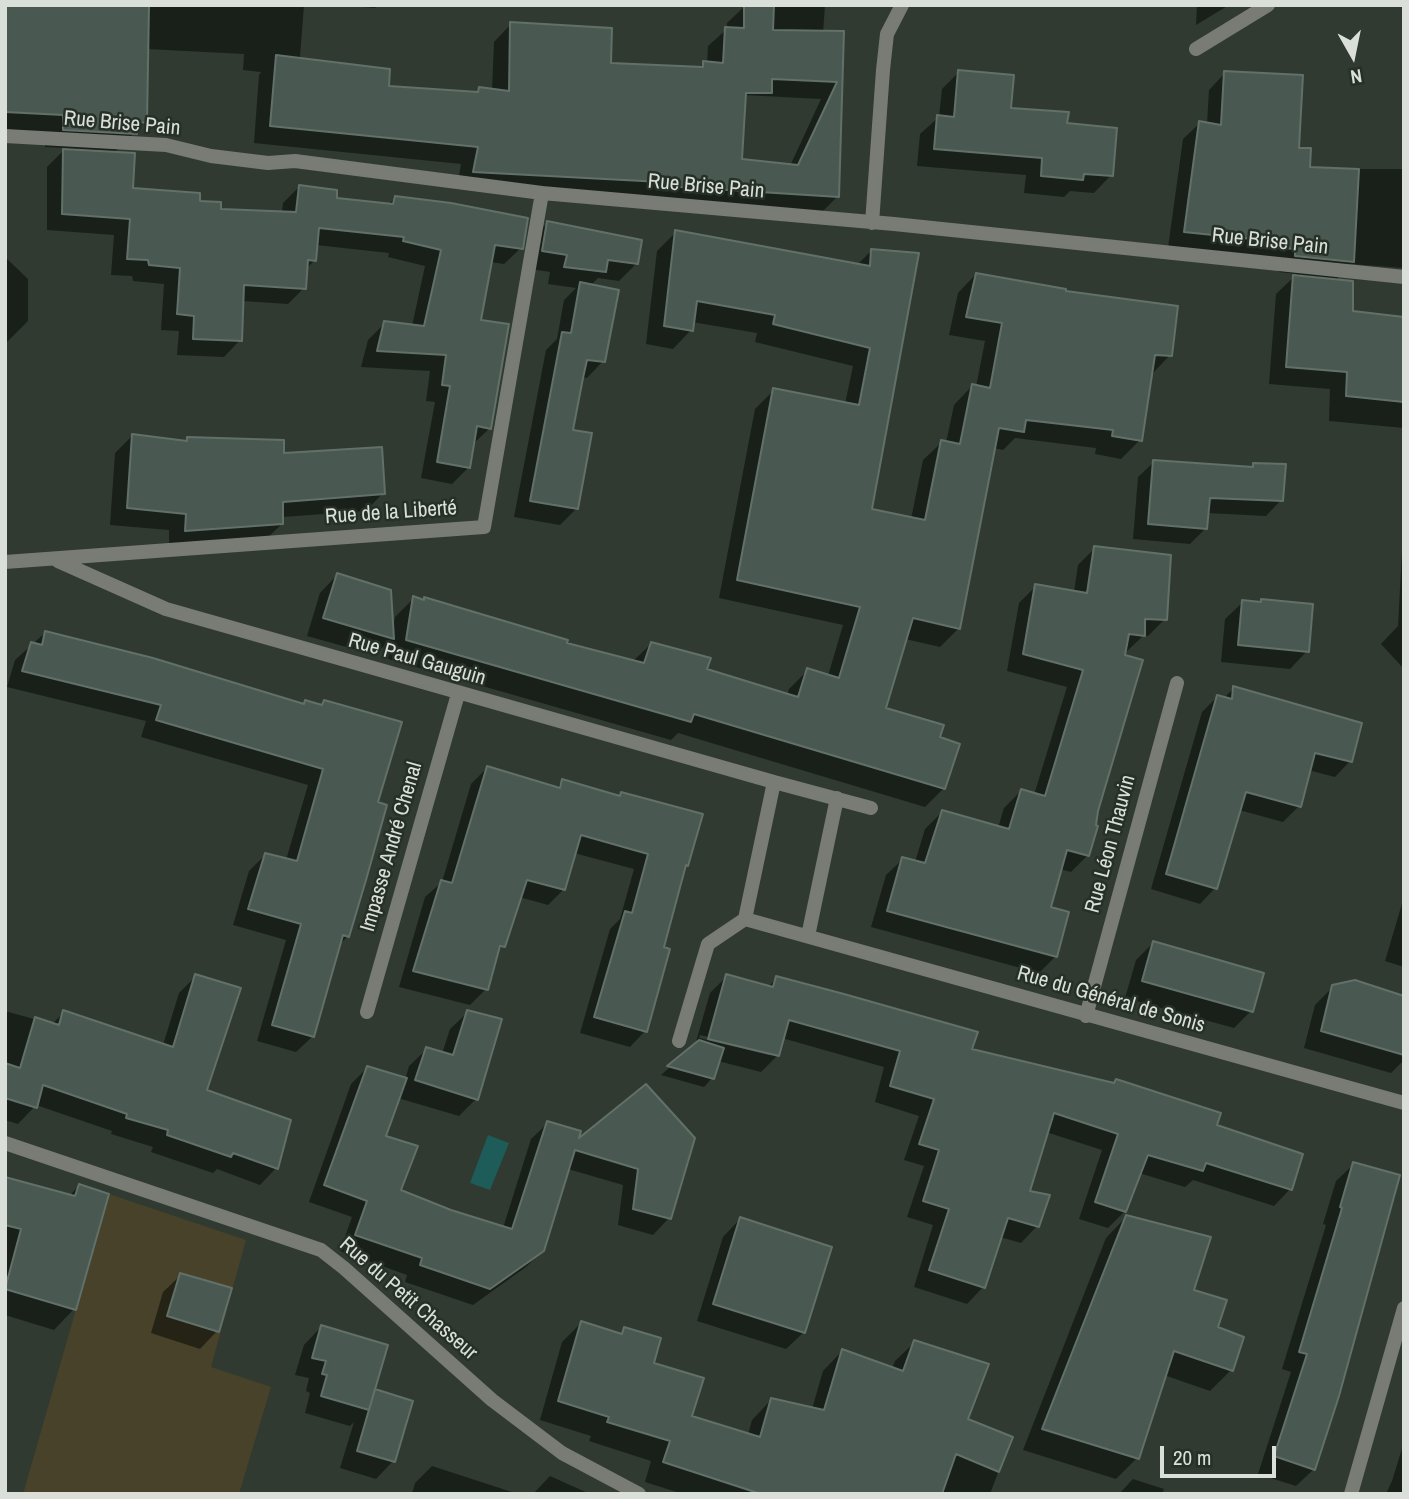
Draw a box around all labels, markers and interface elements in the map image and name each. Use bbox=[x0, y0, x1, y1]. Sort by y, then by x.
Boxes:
north arrow bbox=[1318, 21, 1388, 91]
text: N bbox=[1349, 63, 1364, 90]
street label: Rue Brise Pain bbox=[63, 106, 181, 142]
street label: Rue Brise Pain bbox=[647, 169, 765, 205]
street label: Rue Brise Pain bbox=[1211, 223, 1329, 261]
street label: Rue de la Liberté bbox=[324, 496, 458, 530]
street label: Rue Paul Gauguin bbox=[345, 628, 489, 692]
street label: Impasse André Chenal bbox=[356, 759, 428, 935]
street label: Rue Léon Thauvin bbox=[1080, 772, 1142, 916]
street label: Rue du Général de Sonis bbox=[1014, 961, 1208, 1039]
street label: Rue du Petit Chasseur bbox=[334, 1232, 482, 1366]
scale bar bbox=[1164, 1432, 1280, 1476]
text: 20 m bbox=[1173, 1443, 1211, 1472]

